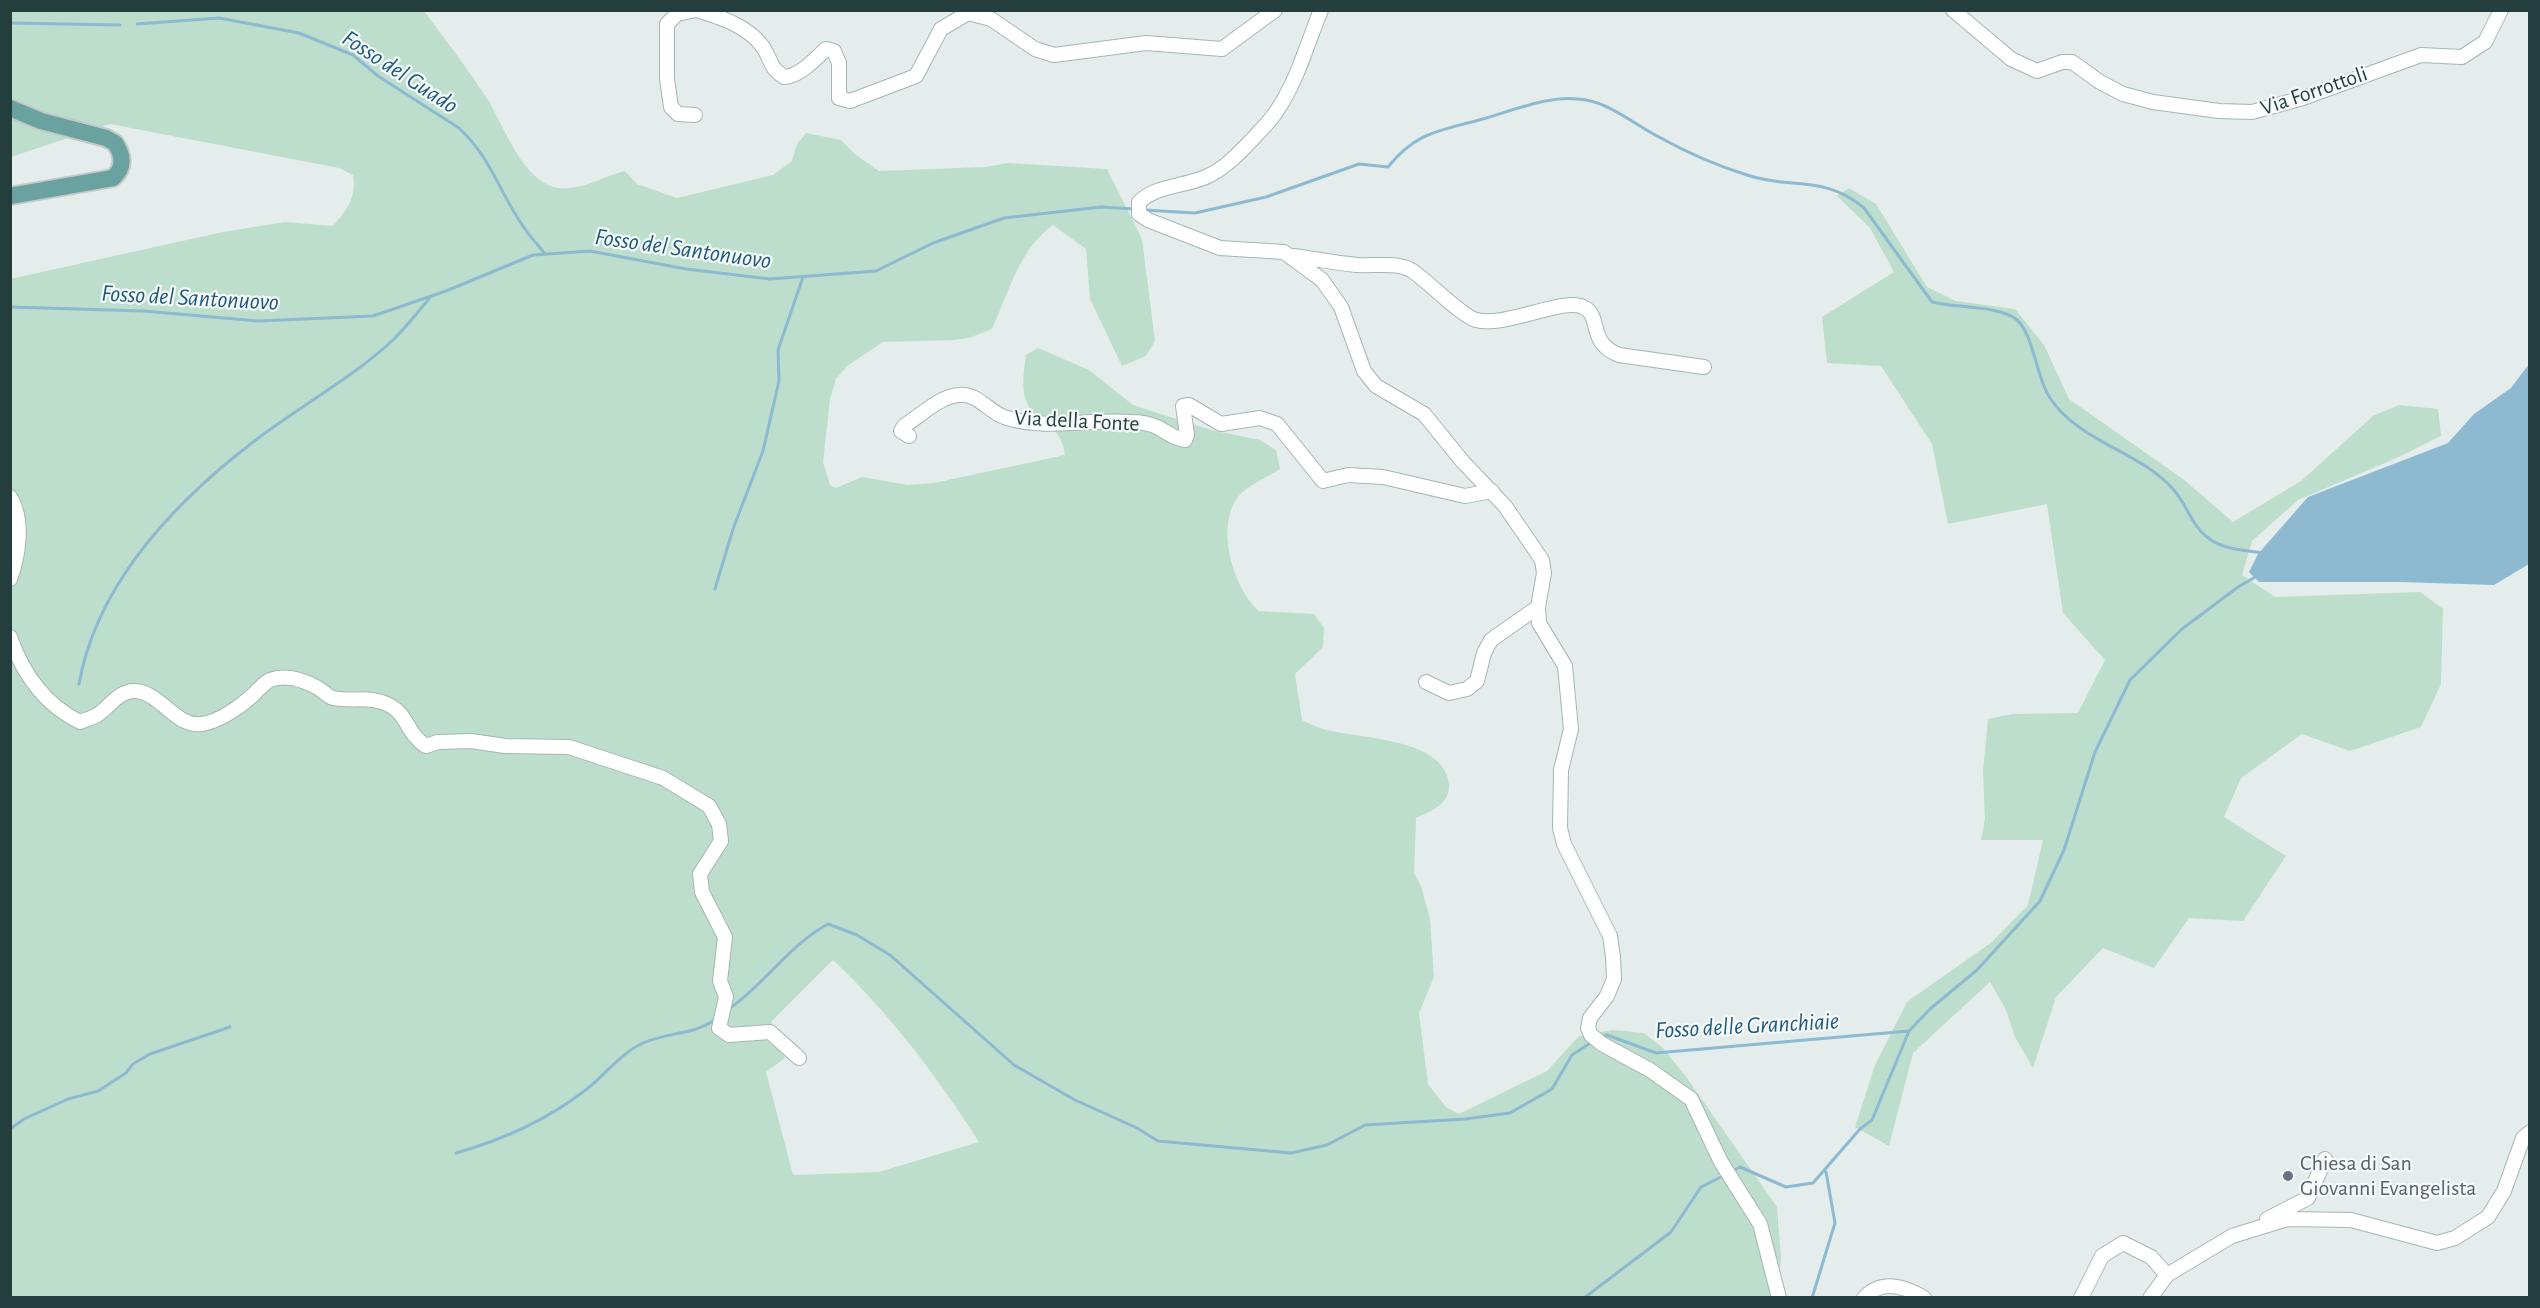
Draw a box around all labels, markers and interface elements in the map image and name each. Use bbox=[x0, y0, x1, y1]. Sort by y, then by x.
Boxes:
water label: Fosso del Guado bbox=[337, 24, 463, 120]
street label: Via Forrottoli bbox=[2257, 60, 2371, 122]
water label: Fosso del Santonuovo bbox=[593, 222, 773, 276]
water label: Fosso del Santonuovo bbox=[101, 279, 279, 317]
street label: Via della Fonte bbox=[1014, 405, 1140, 437]
water label: Fosso delle Granchiaie bbox=[1654, 1007, 1840, 1045]
place label: Chiesa di San Giovanni Evangelista bbox=[2300, 1150, 2476, 1202]
marker: Chiesa di San Giovanni Evangelista bbox=[2281, 1169, 2295, 1183]

